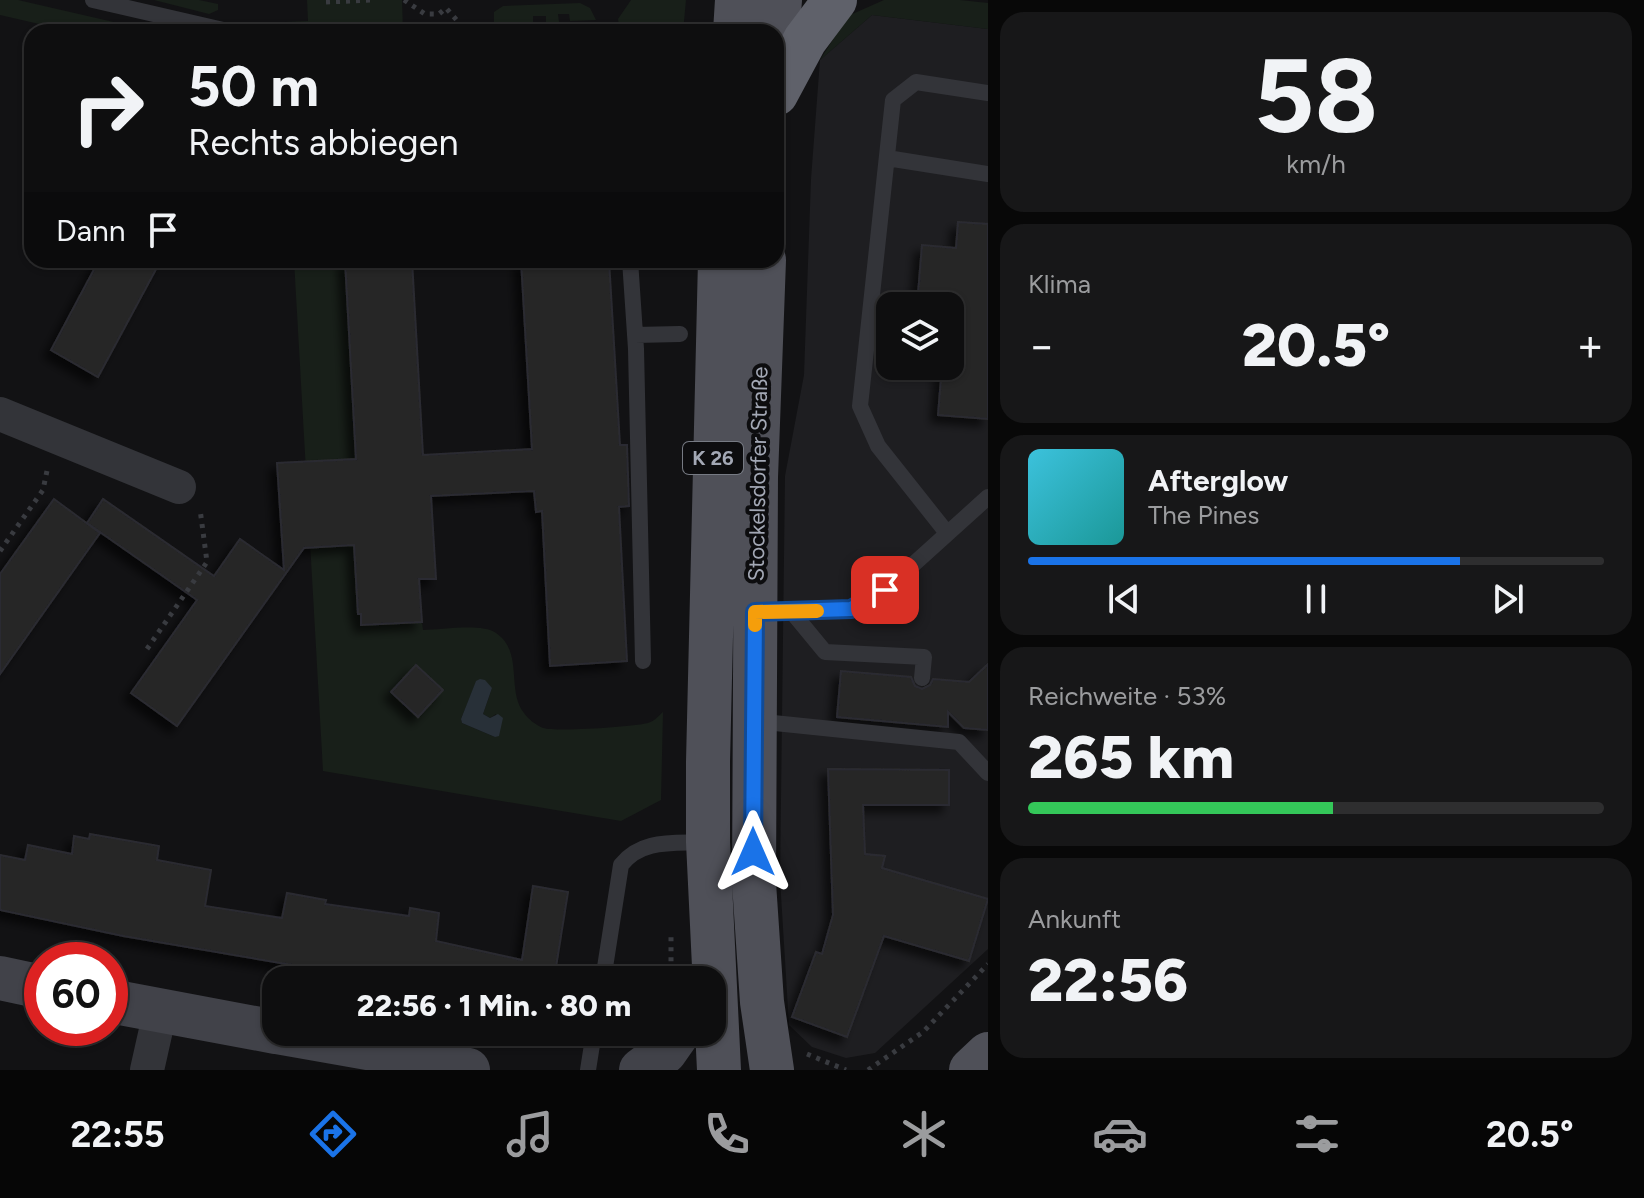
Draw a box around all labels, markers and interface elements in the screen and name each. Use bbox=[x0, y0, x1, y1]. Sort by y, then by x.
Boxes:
text: 58 bbox=[1254, 33, 1378, 158]
text: 50 m bbox=[188, 53, 319, 120]
icon: right bbox=[56, 56, 160, 160]
text: Rechts abbiegen bbox=[188, 121, 458, 164]
text: km/h bbox=[1286, 148, 1346, 180]
icon: arrive bbox=[141, 208, 185, 252]
text: Dann bbox=[56, 212, 125, 249]
text: Klima bbox=[1028, 268, 1091, 300]
map controls bbox=[876, 292, 964, 380]
button: layers bbox=[876, 292, 964, 380]
text: 20.5° bbox=[1242, 309, 1390, 381]
text: − bbox=[1028, 319, 1055, 372]
text: + bbox=[1577, 319, 1604, 372]
street label: Stockelsdorfer Straße bbox=[743, 366, 773, 582]
road number: K 26 bbox=[683, 442, 743, 474]
text: Afterglow bbox=[1148, 462, 1288, 499]
text: The Pines bbox=[1148, 499, 1259, 531]
pin bbox=[851, 556, 919, 624]
icon: arrive bbox=[863, 568, 907, 612]
icon: previous bbox=[1102, 577, 1146, 621]
icon: pause bbox=[1294, 577, 1338, 621]
icon: next bbox=[1486, 577, 1530, 621]
text: Reichweite · 53% bbox=[1028, 680, 1226, 712]
text: 265 km bbox=[1028, 721, 1234, 793]
position arrow bbox=[711, 810, 795, 894]
text: Ankunft bbox=[1028, 903, 1121, 935]
speed limit sign: 60 bbox=[24, 942, 128, 1046]
text: 22:56 bbox=[1028, 944, 1188, 1016]
text: 22:56 · 1 Min. · 80 m bbox=[357, 987, 631, 1024]
icon: directions bbox=[305, 1106, 361, 1162]
icon: music bbox=[502, 1106, 558, 1162]
icon: phone bbox=[699, 1106, 755, 1162]
icon: climate bbox=[896, 1106, 952, 1162]
icon: car bbox=[1092, 1106, 1148, 1162]
icon: filters bbox=[1289, 1106, 1345, 1162]
text: 22:55 bbox=[70, 1113, 165, 1156]
text: 20.5° bbox=[1486, 1113, 1574, 1156]

